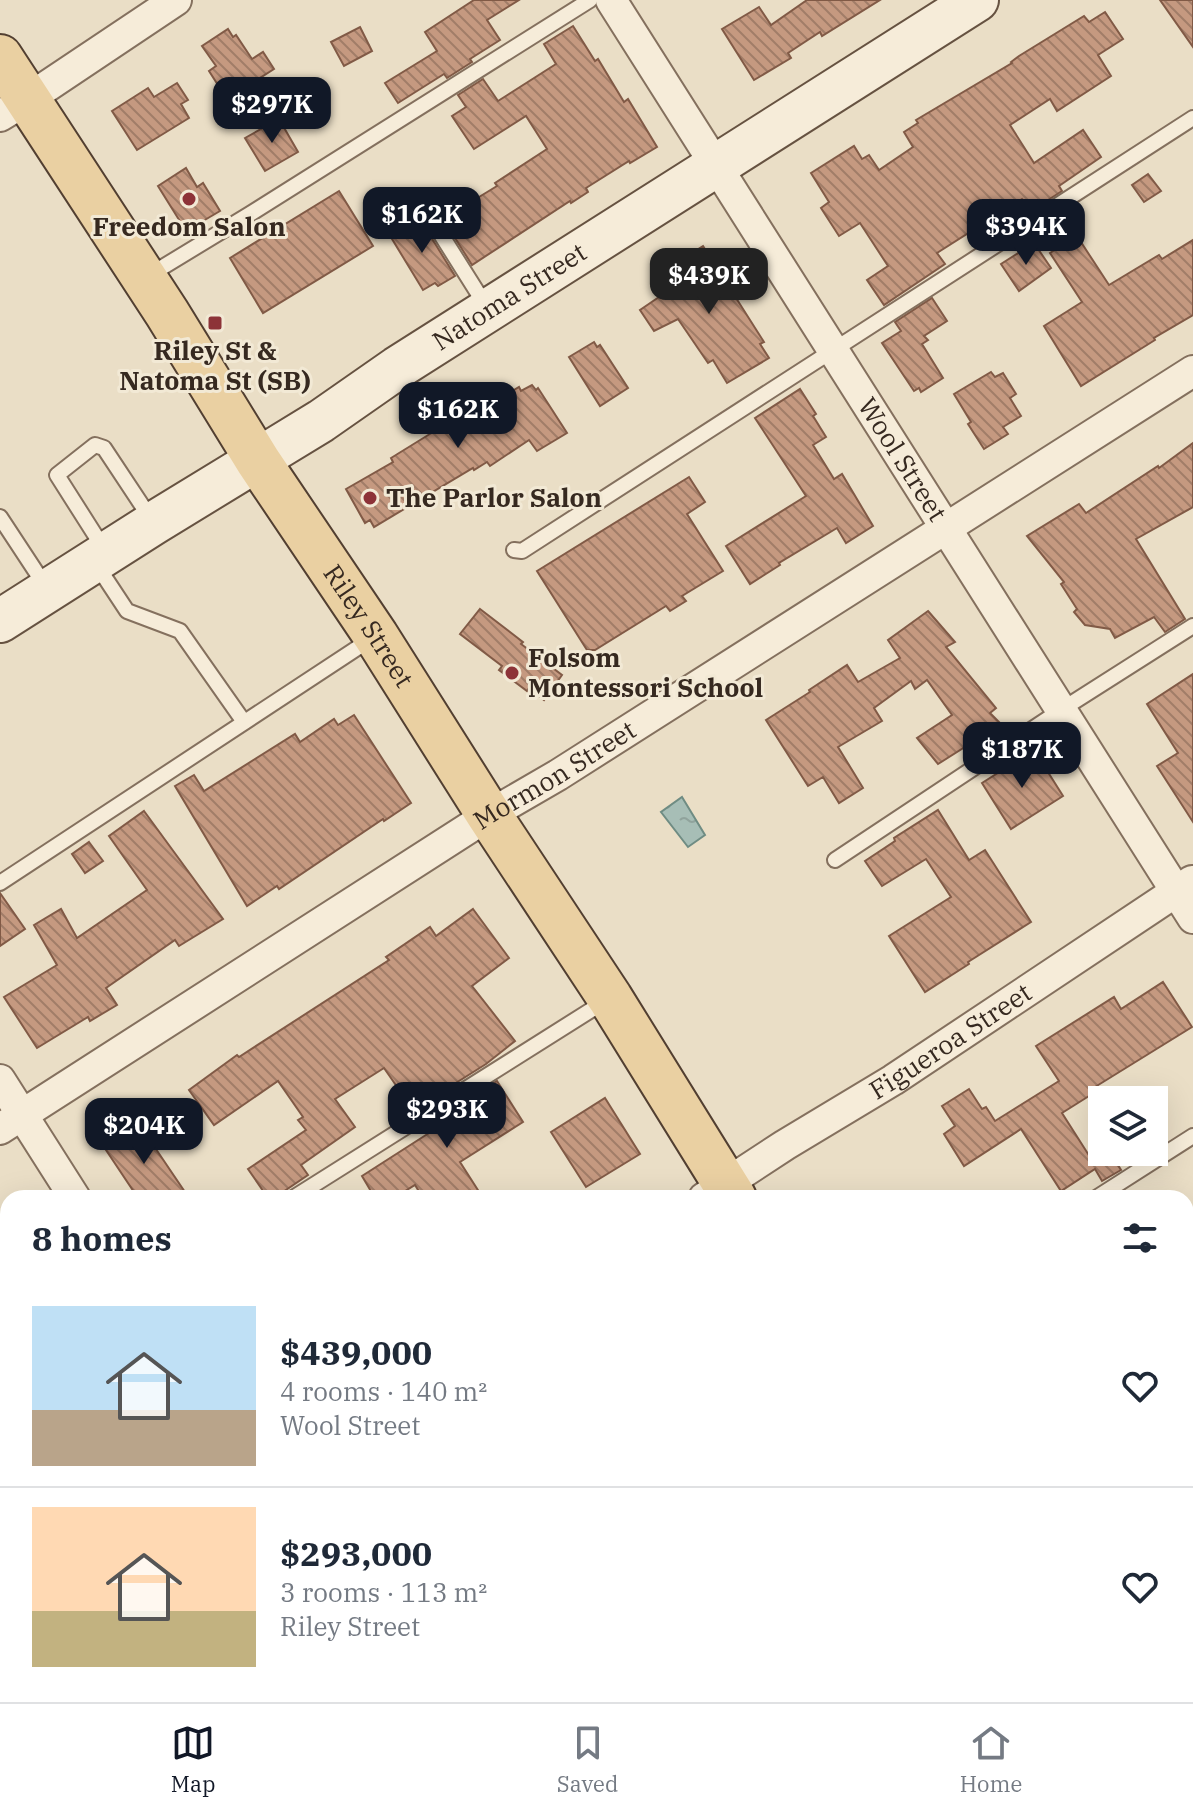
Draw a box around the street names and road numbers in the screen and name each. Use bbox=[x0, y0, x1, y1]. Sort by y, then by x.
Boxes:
street label: Natoma Street bbox=[425, 234, 592, 357]
street label: Wool Street bbox=[851, 390, 955, 527]
street label: Riley Street bbox=[317, 557, 422, 693]
street label: Mormon Street bbox=[466, 712, 642, 837]
street label: Figueroa Street bbox=[862, 975, 1038, 1106]

